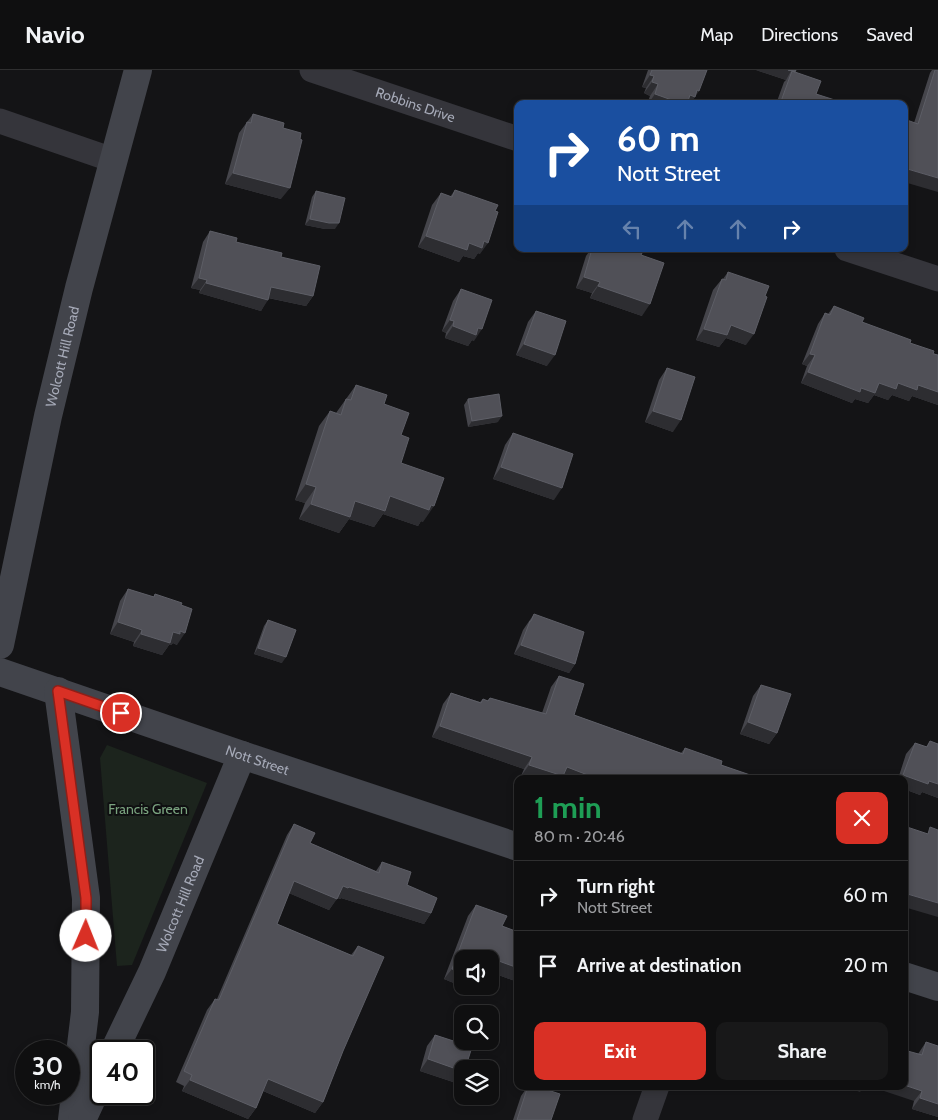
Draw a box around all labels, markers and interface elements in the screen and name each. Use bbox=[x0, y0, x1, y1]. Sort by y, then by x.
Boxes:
text: Navio bbox=[25, 20, 85, 49]
text: Map bbox=[700, 24, 733, 46]
text: Directions bbox=[761, 24, 838, 46]
text: Saved bbox=[866, 24, 913, 46]
street label: Robbins Drive bbox=[373, 83, 457, 126]
text: 60 m bbox=[617, 117, 700, 160]
icon: right bbox=[534, 120, 599, 185]
text: Nott Street bbox=[617, 160, 720, 187]
icon: left bbox=[618, 215, 646, 243]
icon: ahead bbox=[671, 215, 699, 243]
icon: ahead bbox=[724, 215, 752, 243]
icon: right bbox=[777, 215, 805, 243]
street label: Wolcott Hill Road bbox=[41, 305, 83, 409]
pin bbox=[100, 692, 142, 734]
icon: arrive bbox=[107, 699, 135, 727]
street label: Nott Street bbox=[223, 741, 292, 779]
text: 1 min bbox=[534, 789, 602, 826]
button: close bbox=[836, 792, 888, 844]
park label: Francis Green bbox=[108, 800, 188, 818]
text: 80 m · 20:46 bbox=[534, 827, 625, 846]
street label: Wolcott Hill Road bbox=[152, 853, 208, 955]
text: Turn right bbox=[577, 875, 655, 898]
icon: right bbox=[534, 882, 562, 910]
text: 60 m bbox=[843, 884, 888, 907]
text: Nott Street bbox=[577, 898, 652, 917]
position arrow bbox=[59, 909, 111, 961]
map controls bbox=[454, 950, 499, 1105]
button: sound bbox=[454, 950, 499, 995]
icon: arrive bbox=[534, 952, 562, 980]
text: Arrive at destination bbox=[577, 954, 741, 977]
text: 20 m bbox=[844, 954, 888, 977]
button: search bbox=[454, 1005, 499, 1050]
button: Exit bbox=[534, 1022, 706, 1080]
button: Share bbox=[716, 1022, 888, 1080]
speed limit sign: 40 bbox=[90, 1040, 155, 1105]
text: 30 bbox=[32, 1051, 63, 1081]
button: layers bbox=[454, 1060, 499, 1105]
text: km/h bbox=[34, 1077, 61, 1092]

